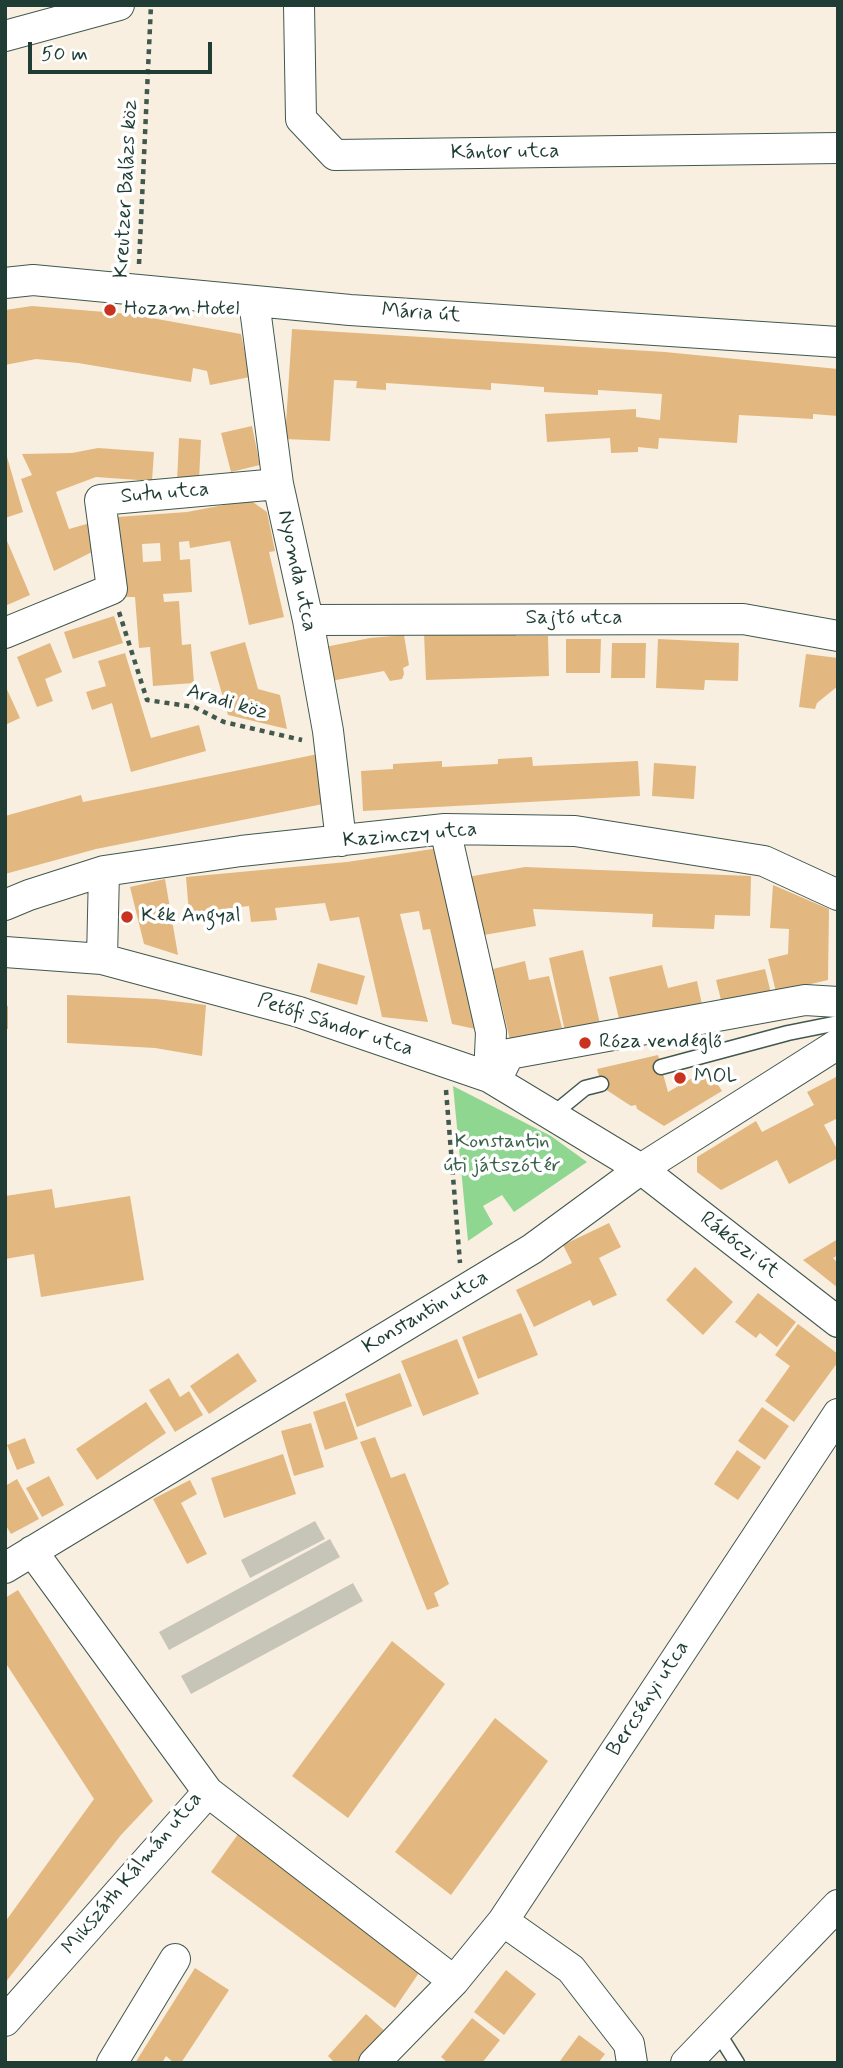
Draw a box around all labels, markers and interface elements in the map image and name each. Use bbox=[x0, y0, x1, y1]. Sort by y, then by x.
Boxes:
scale bar bbox=[32, 28, 215, 72]
text: 50 m bbox=[41, 40, 88, 68]
street label: Kreutzer Balázs köz bbox=[110, 99, 144, 279]
street label: Kántor utca bbox=[450, 139, 560, 167]
place label: Hozam Hotel bbox=[124, 297, 239, 323]
street label: Mária út bbox=[381, 299, 461, 329]
marker: Hozam Hotel bbox=[102, 302, 118, 318]
street label: Sutu utca bbox=[120, 478, 210, 510]
street label: Nyomda utca bbox=[271, 508, 321, 634]
street label: Sajtó utca bbox=[526, 606, 622, 632]
street label: Aradi köz bbox=[184, 679, 270, 727]
street label: Kazinczy utca bbox=[342, 818, 478, 854]
place label: Kék Angyal bbox=[141, 904, 241, 930]
marker: Kék Angyal bbox=[119, 909, 135, 925]
street label: Petőfi Sándor utca bbox=[254, 989, 416, 1063]
place label: Róza vendéglő bbox=[599, 1030, 722, 1056]
marker: Róza vendéglő bbox=[577, 1035, 593, 1051]
place label: MOL bbox=[694, 1065, 738, 1091]
marker: MOL bbox=[672, 1070, 688, 1086]
park label: Konstantin úti játszótér bbox=[443, 1130, 561, 1180]
street label: Rákóczi út bbox=[694, 1207, 784, 1285]
street label: Konstantin utca bbox=[358, 1265, 494, 1361]
street label: Bercsényi utca bbox=[602, 1637, 696, 1761]
street label: Mikszáth Kálmán utca bbox=[57, 1787, 209, 1961]

